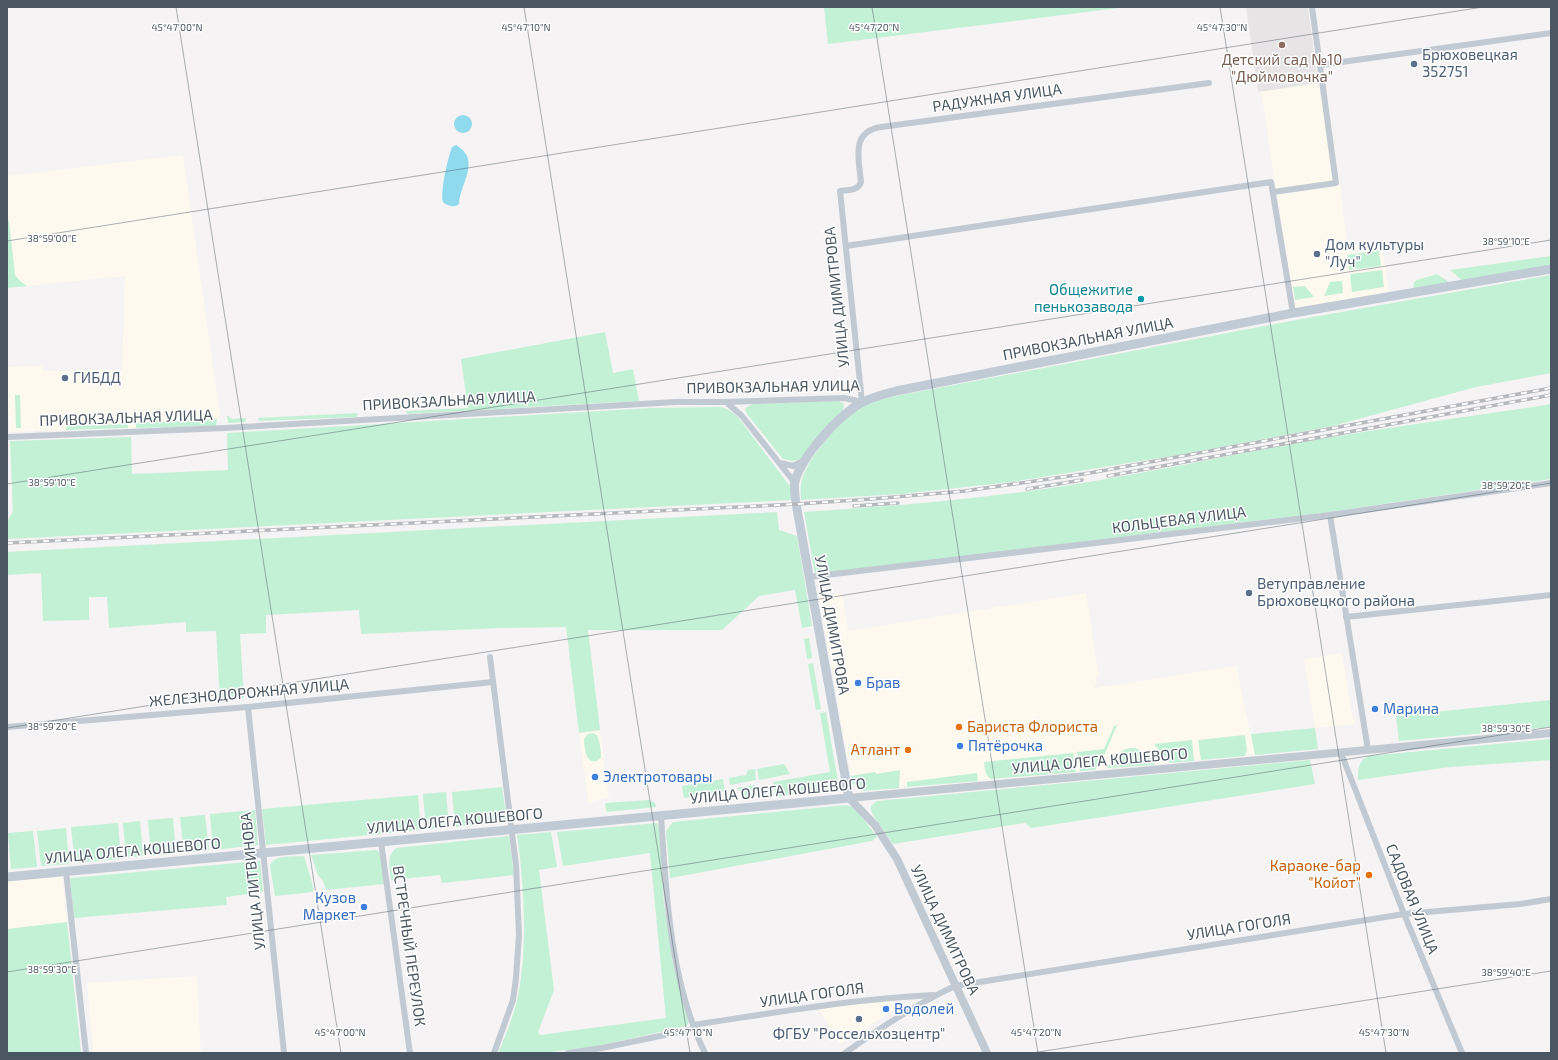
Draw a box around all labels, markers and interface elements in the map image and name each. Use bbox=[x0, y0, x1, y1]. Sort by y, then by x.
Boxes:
text: 45°47'00"N bbox=[151, 21, 203, 33]
text: 45°47'10"N bbox=[501, 21, 551, 33]
text: 45°47'20"N bbox=[849, 21, 899, 33]
text: 45°47'30"N bbox=[1197, 21, 1247, 33]
marker: Детский сад №10 "Дюймовочка" bbox=[1277, 40, 1287, 50]
place label: Брюховецкая 352751 bbox=[1422, 45, 1518, 80]
place label: Детский сад №10 "Дюймовочка" bbox=[1222, 50, 1342, 85]
marker: Брюховецкая 352751 bbox=[1409, 59, 1419, 69]
street label: РАДУЖНАЯ УЛИЦА bbox=[931, 79, 1063, 115]
street label: УЛИЦА ДИМИТРОВА bbox=[820, 225, 852, 368]
text: 38°59'00"E bbox=[27, 232, 77, 244]
place label: Дом культуры "Луч" bbox=[1325, 235, 1424, 271]
text: 38°59'10"E bbox=[1482, 235, 1530, 247]
marker: Дом культуры "Луч" bbox=[1312, 249, 1322, 259]
place label: Общежитие пенькозавода bbox=[1034, 280, 1133, 315]
marker: Общежитие пенькозавода bbox=[1136, 294, 1146, 304]
street label: ПРИВОКЗАЛЬНАЯ УЛИЦА bbox=[1001, 313, 1175, 363]
place label: ГИБДД bbox=[73, 368, 121, 386]
marker: ГИБДД bbox=[60, 373, 70, 383]
street label: ПРИВОКЗАЛЬНАЯ УЛИЦА bbox=[686, 375, 860, 397]
street label: ПРИВОКЗАЛЬНАЯ УЛИЦА bbox=[362, 386, 537, 414]
street label: ПРИВОКЗАЛЬНАЯ УЛИЦА bbox=[39, 405, 214, 429]
text: 38°59'10"E bbox=[28, 476, 76, 488]
text: 38°59'20"E bbox=[1481, 479, 1531, 491]
street label: КОЛЬЦЕВАЯ УЛИЦА bbox=[1111, 502, 1248, 536]
street label: УЛИЦА ДИМИТРОВА bbox=[812, 554, 854, 697]
place label: Ветуправление Брюховецкого района bbox=[1257, 574, 1415, 609]
marker: Ветуправление Брюховецкого района bbox=[1244, 588, 1254, 598]
place label: Брав bbox=[866, 673, 900, 691]
street label: ЖЕЛЕЗНОДОРОЖНАЯ УЛИЦА bbox=[148, 674, 350, 710]
marker: Брав bbox=[853, 678, 863, 688]
place label: Марина bbox=[1383, 699, 1439, 717]
marker: Марина bbox=[1370, 704, 1380, 714]
place label: Бариста Флориста bbox=[967, 717, 1098, 735]
text: 38°59'20"E bbox=[27, 720, 77, 732]
marker: Бариста Флориста bbox=[954, 722, 964, 732]
text: 38°59'30"E bbox=[1481, 722, 1531, 734]
place label: Пятёрочка bbox=[968, 736, 1043, 754]
place label: Атлант bbox=[851, 740, 900, 758]
marker: Пятёрочка bbox=[955, 741, 965, 751]
street label: УЛИЦА ОЛЕГА КОШЕВОГО bbox=[1011, 743, 1189, 777]
marker: Атлант bbox=[903, 745, 913, 755]
place label: Электротовары bbox=[603, 767, 713, 785]
marker: Электротовары bbox=[590, 772, 600, 782]
street label: УЛИЦА ОЛЕГА КОШЕВОГО bbox=[689, 773, 867, 807]
street label: УЛИЦА ОЛЕГА КОШЕВОГО bbox=[366, 803, 544, 837]
street label: УЛИЦА ЛИТВИНОВА bbox=[236, 811, 268, 951]
street label: УЛИЦА ОЛЕГА КОШЕВОГО bbox=[44, 833, 222, 867]
street label: САДОВАЯ УЛИЦА bbox=[1383, 841, 1443, 957]
place label: Караоке-бар "Койот" bbox=[1270, 856, 1361, 891]
street label: УЛИЦА ДИМИТРОВА bbox=[908, 862, 984, 998]
street label: ВСТРЕЧНЫЙ ПЕРЕУЛОК bbox=[390, 864, 430, 1027]
marker: Караоке-бар "Койот" bbox=[1364, 870, 1374, 880]
place label: Кузов Маркет bbox=[303, 888, 356, 923]
marker: Кузов Маркет bbox=[359, 902, 369, 912]
street label: УЛИЦА ГОГОЛЯ bbox=[1186, 909, 1292, 943]
text: 38°59'30"E bbox=[27, 963, 77, 975]
text: 38°59'40"E bbox=[1481, 966, 1531, 978]
street label: УЛИЦА ГОГОЛЯ bbox=[759, 978, 865, 1010]
place label: Водолей bbox=[894, 999, 954, 1017]
marker: Водолей bbox=[881, 1004, 891, 1014]
marker: ФГБУ "Россельхозцентр" bbox=[854, 1014, 864, 1024]
place label: ФГБУ "Россельхозцентр" bbox=[773, 1024, 945, 1042]
text: 45°47'00"N bbox=[314, 1026, 366, 1038]
text: 45°47'10"N bbox=[663, 1026, 713, 1038]
text: 45°47'20"N bbox=[1011, 1026, 1061, 1038]
text: 45°47'30"N bbox=[1359, 1026, 1409, 1038]

